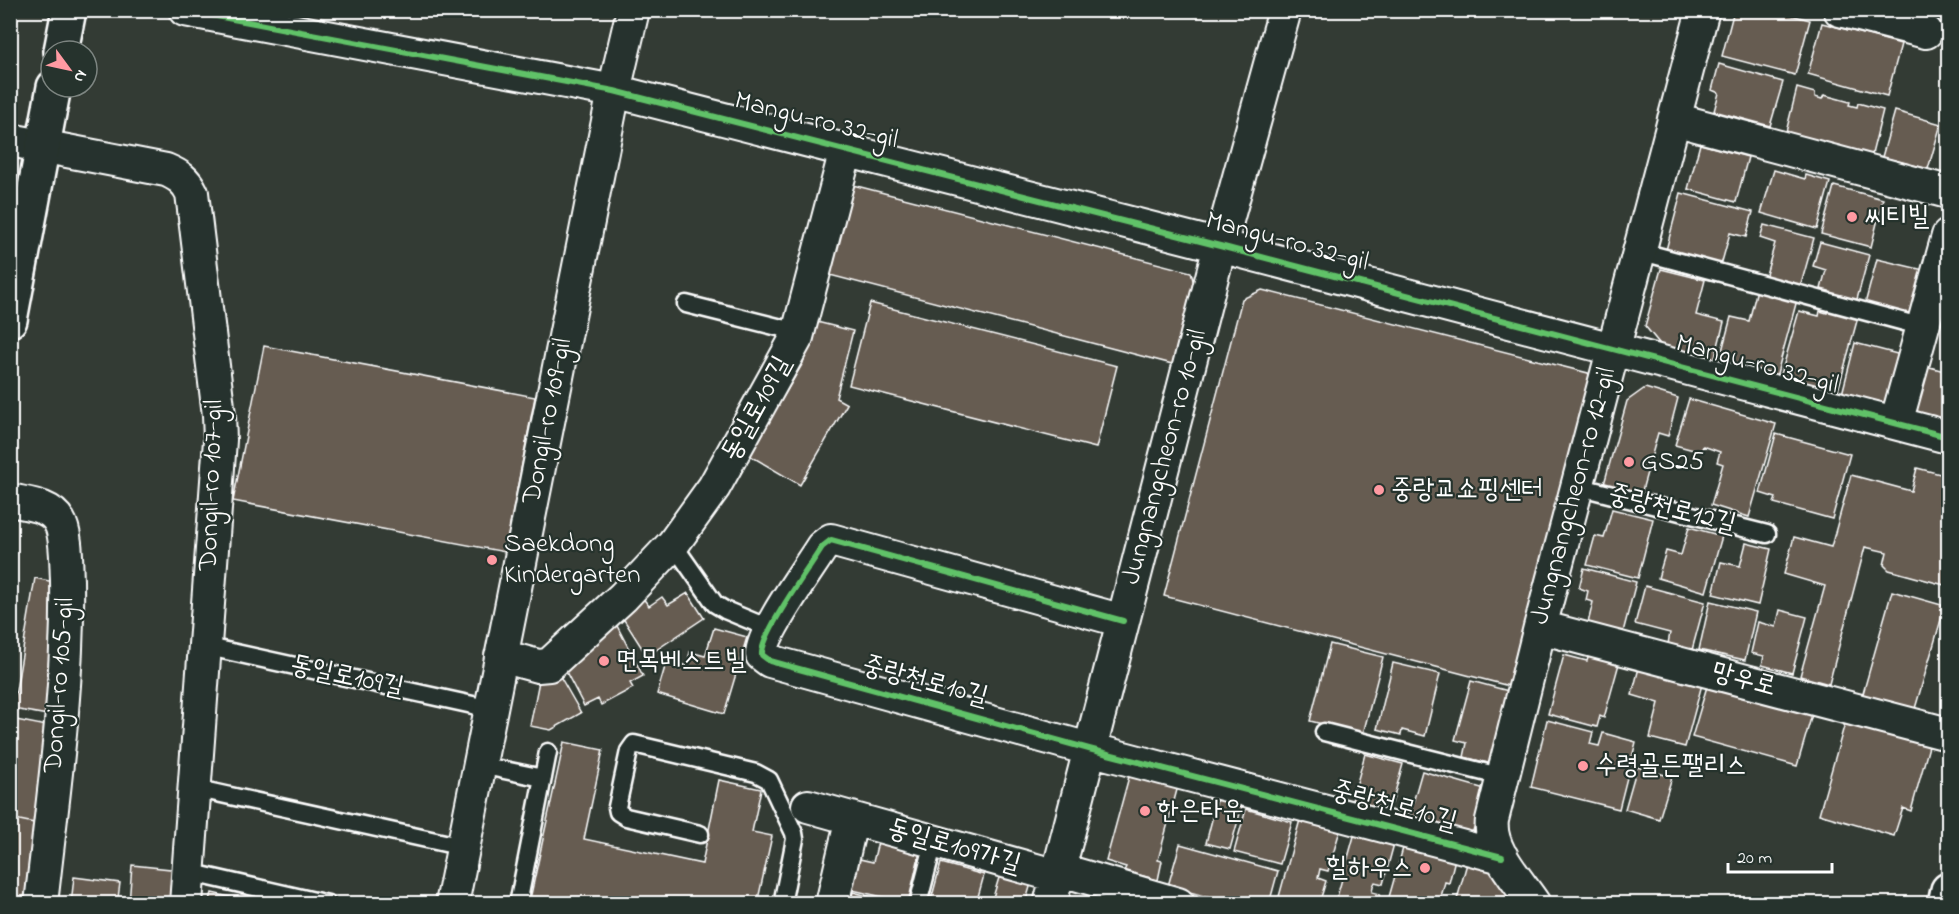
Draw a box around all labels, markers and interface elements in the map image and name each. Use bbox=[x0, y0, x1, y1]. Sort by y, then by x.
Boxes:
north arrow bbox=[39, 39, 99, 99]
text: N bbox=[67, 65, 93, 87]
street label: Mangu-ro 32-gil bbox=[730, 82, 902, 160]
place label: 씨티빌 bbox=[1864, 198, 1929, 237]
street label: Mangu-ro 32-gil bbox=[1201, 202, 1373, 282]
marker: 씨티빌 bbox=[1845, 210, 1859, 224]
street label: Jungnangcheon-ro 10-gil bbox=[1112, 325, 1218, 589]
street label: Mangu-ro 32-gil bbox=[1671, 325, 1843, 405]
street label: Dongil-ro 109-gil bbox=[513, 335, 583, 508]
street label: 동일로109길 bbox=[712, 349, 802, 469]
street label: Jungnangcheon-ro 12-gil bbox=[1521, 363, 1627, 629]
street label: Dongil-ro 107-gil bbox=[189, 399, 234, 572]
place label: GS25 bbox=[1641, 443, 1704, 482]
marker: GS25 bbox=[1622, 455, 1636, 469]
place label: 중랑교쇼핑센터 bbox=[1391, 471, 1543, 510]
street label: 중랑천로12길 bbox=[1604, 475, 1740, 545]
marker: 중랑교쇼핑센터 bbox=[1372, 483, 1386, 497]
place label: Saekdong Kindergarten bbox=[504, 525, 641, 595]
marker: Saekdong Kindergarten bbox=[485, 553, 499, 567]
street label: Dongil-ro 105-gil bbox=[34, 596, 86, 775]
place label: 면목베스트빌 bbox=[616, 642, 747, 681]
street label: 동일로109길 bbox=[287, 646, 408, 708]
street label: 중랑천로10길 bbox=[858, 646, 993, 718]
street label: 망우로 bbox=[1707, 653, 1781, 707]
marker: 면목베스트빌 bbox=[597, 654, 611, 668]
place label: 수령골든팰리스 bbox=[1595, 747, 1747, 786]
marker: 수령골든팰리스 bbox=[1576, 759, 1590, 773]
street label: 중랑천로10길 bbox=[1327, 771, 1462, 843]
place label: 한은타운 bbox=[1157, 792, 1244, 831]
marker: 한은타운 bbox=[1138, 804, 1152, 818]
street label: 동일로109가길 bbox=[883, 809, 1025, 885]
scale bar bbox=[1728, 836, 1832, 874]
text: 20 m bbox=[1737, 846, 1772, 872]
place label: 힐하우스 bbox=[1326, 849, 1413, 888]
marker: 힐하우스 bbox=[1418, 861, 1432, 875]

